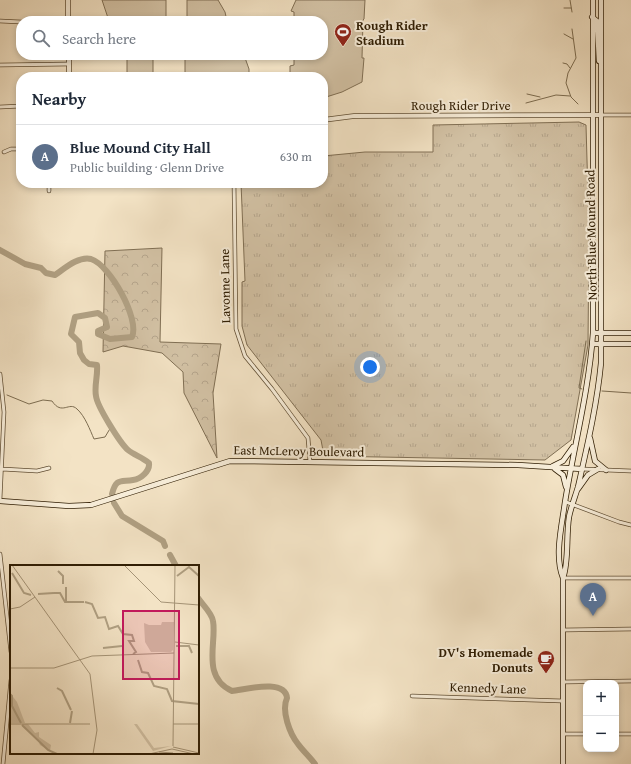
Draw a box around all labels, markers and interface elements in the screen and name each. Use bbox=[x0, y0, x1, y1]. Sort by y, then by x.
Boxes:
search box bbox=[16, 16, 328, 60]
place label: Rough Rider Stadium bbox=[356, 16, 428, 50]
sports icon: Rough Rider Stadium bbox=[333, 22, 353, 47]
icon: search bbox=[30, 27, 52, 49]
text: Search here bbox=[62, 28, 136, 49]
text: Nearby bbox=[32, 86, 86, 111]
street label: Rough Rider Drive bbox=[411, 96, 511, 115]
text: Blue Mound City Hall bbox=[70, 137, 211, 158]
text: A bbox=[41, 147, 49, 166]
text: 630 m bbox=[280, 147, 312, 166]
text: Public building · Glenn Drive bbox=[70, 158, 224, 177]
street label: North Blue Mound Road bbox=[580, 169, 602, 301]
street label: Lavonne Lane bbox=[215, 249, 235, 323]
your location bbox=[360, 357, 380, 377]
street label: East McLeroy Boulevard bbox=[234, 440, 365, 462]
inset map bbox=[10, 565, 199, 754]
pin: A bbox=[580, 583, 606, 616]
place label: DV's Homemade Donuts bbox=[438, 643, 533, 677]
cafe icon: DV's Homemade Donuts bbox=[536, 649, 556, 674]
street label: Kennedy Lane bbox=[449, 677, 527, 699]
map controls bbox=[583, 680, 619, 752]
button: + bbox=[583, 680, 619, 716]
button: − bbox=[583, 716, 619, 752]

